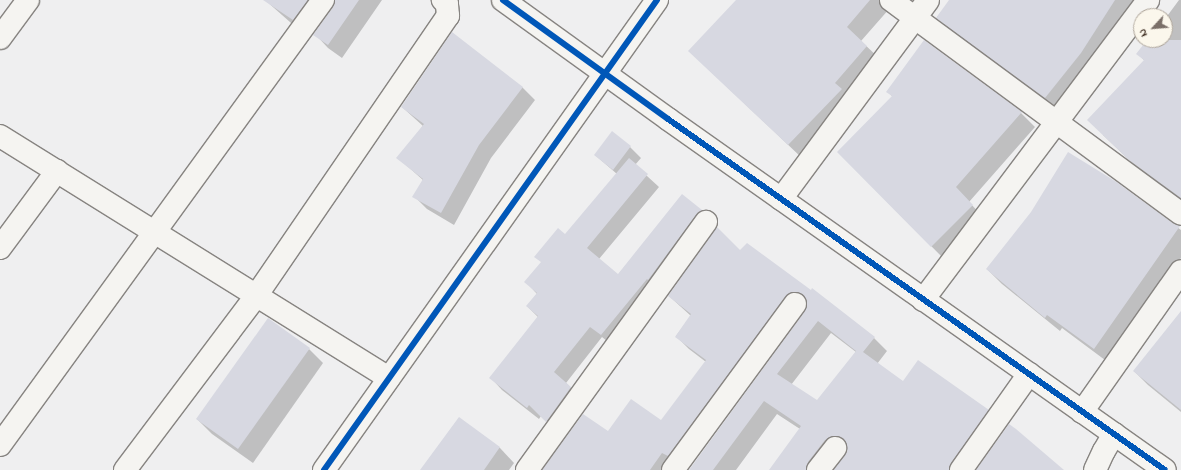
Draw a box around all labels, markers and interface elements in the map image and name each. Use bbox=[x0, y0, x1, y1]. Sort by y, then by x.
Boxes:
north arrow bbox=[1133, 8, 1173, 48]
text: N bbox=[1134, 26, 1152, 40]

